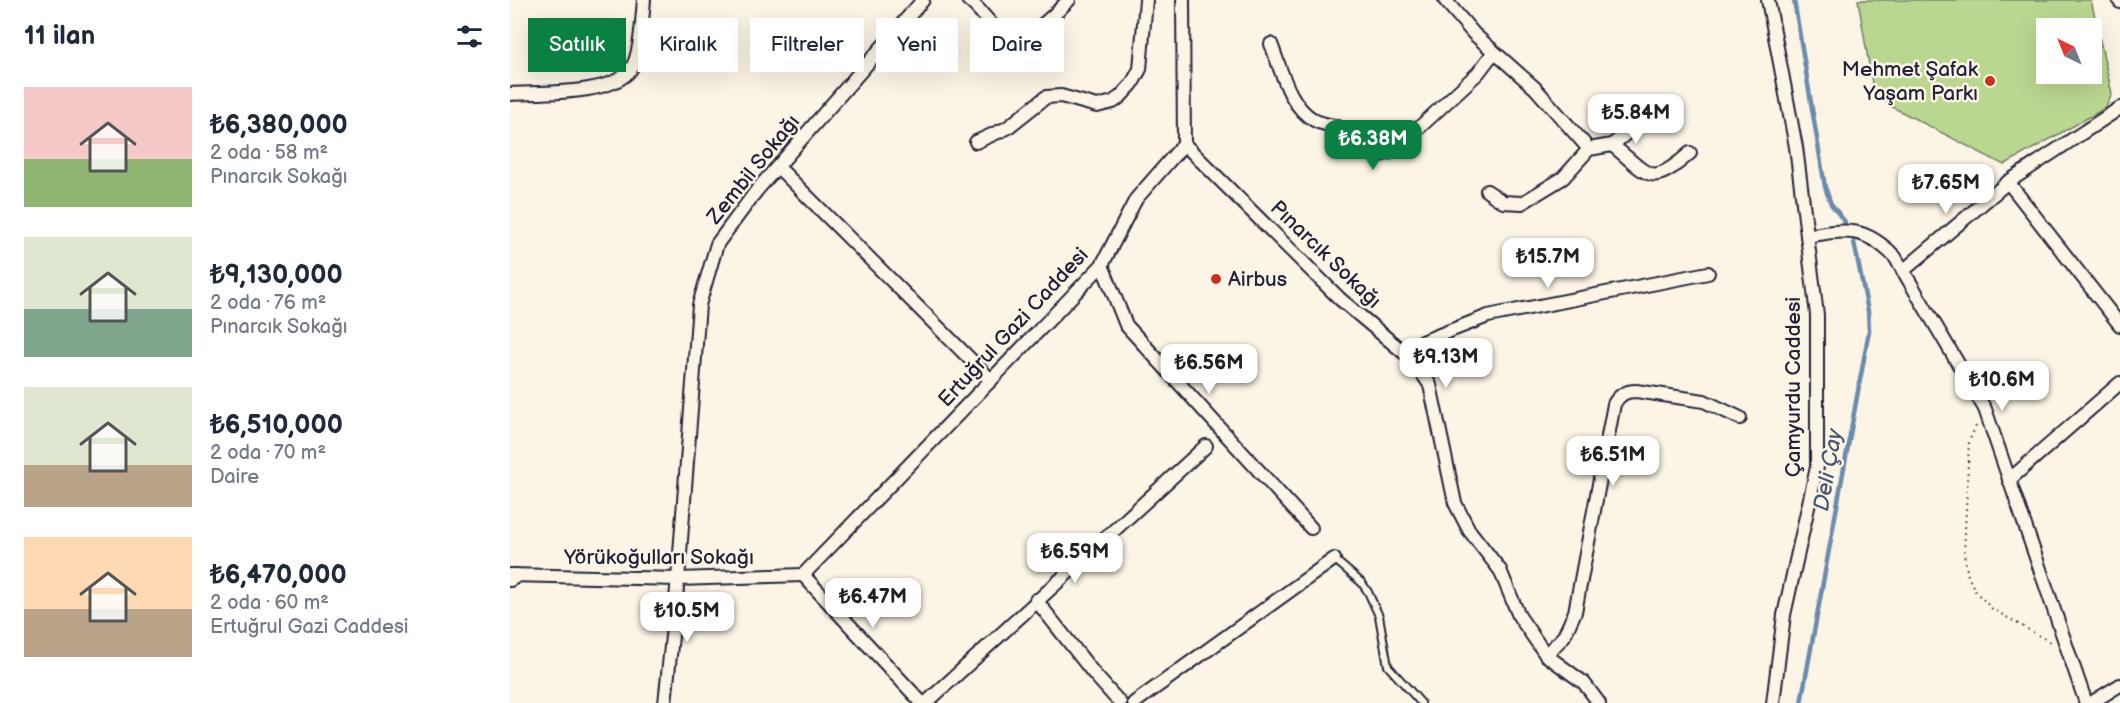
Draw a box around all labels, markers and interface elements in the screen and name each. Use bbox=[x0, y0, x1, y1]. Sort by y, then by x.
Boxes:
chip: Satılık bbox=[528, 18, 626, 72]
chip: Kiralık bbox=[638, 18, 738, 72]
chip: Filtreler bbox=[750, 18, 864, 72]
chip: Yeni bbox=[876, 18, 958, 72]
chip: Daire bbox=[970, 18, 1064, 72]
north arrow bbox=[2036, 18, 2102, 84]
map controls bbox=[2036, 18, 2102, 84]
icon: filters bbox=[453, 20, 486, 53]
text: 11 ilan bbox=[24, 21, 95, 52]
place label: Mehmet Şafak Yaşam Parkı bbox=[1842, 57, 1979, 106]
marker: Mehmet Şafak Yaşam Parkı bbox=[1983, 74, 1997, 88]
pin: ₺5.84M bbox=[1587, 94, 1685, 145]
text: ₺5.84M bbox=[1602, 101, 1670, 125]
text: ₺6,380,000 bbox=[210, 110, 348, 141]
street label: Zembil Sokağı bbox=[701, 110, 805, 230]
icon: home bbox=[72, 111, 144, 183]
pin: ₺6.38M bbox=[1324, 120, 1422, 171]
text: ₺6.38M bbox=[1339, 127, 1407, 151]
text: 2 oda · 58 m² bbox=[210, 141, 328, 165]
pin: ₺7.65M bbox=[1897, 164, 1995, 215]
text: Pınarcık Sokağı bbox=[210, 165, 347, 189]
text: ₺7.65M bbox=[1912, 171, 1980, 195]
street label: Pınarcık Sokağı bbox=[1265, 195, 1386, 313]
pin: ₺15.7M bbox=[1499, 238, 1597, 289]
street label: Ertuğrul Gazi Caddesi bbox=[933, 243, 1094, 412]
text: ₺15.7M bbox=[1516, 245, 1580, 269]
text: ₺9,130,000 bbox=[210, 260, 343, 291]
icon: home bbox=[72, 261, 144, 333]
place label: Airbus bbox=[1228, 267, 1287, 292]
marker: Airbus bbox=[1209, 272, 1223, 286]
text: 2 oda · 76 m² bbox=[210, 291, 326, 315]
street label: Çamyurdu Caddesi bbox=[1781, 297, 1806, 477]
text: Pınarcık Sokağı bbox=[210, 315, 347, 339]
pin: ₺9.13M bbox=[1397, 338, 1495, 389]
pin: ₺6.56M bbox=[1160, 344, 1258, 395]
text: ₺9.13M bbox=[1414, 345, 1478, 369]
text: ₺6.56M bbox=[1175, 351, 1243, 375]
pin: ₺10.6M bbox=[1953, 361, 2051, 412]
text: ₺10.6M bbox=[1969, 368, 2035, 392]
text: ₺6,510,000 bbox=[210, 410, 343, 441]
icon: home bbox=[72, 411, 144, 483]
water label: Deli Çay bbox=[1808, 426, 1849, 513]
pin: ₺6.51M bbox=[1564, 436, 1662, 487]
text: 2 oda · 70 m² bbox=[210, 441, 326, 465]
text: ₺6.51M bbox=[1580, 443, 1646, 467]
text: Daire bbox=[210, 465, 259, 489]
pin: ₺6.59M bbox=[1026, 533, 1124, 584]
text: ₺6.59M bbox=[1041, 540, 1109, 564]
street label: Yörükoğulları Sokağı bbox=[563, 545, 754, 570]
text: ₺6,470,000 bbox=[210, 560, 347, 591]
icon: home bbox=[72, 561, 144, 633]
pin: ₺6.47M bbox=[824, 578, 922, 629]
text: ₺6.47M bbox=[839, 585, 907, 609]
text: 2 oda · 60 m² bbox=[210, 591, 329, 615]
pin: ₺10.5M bbox=[638, 592, 736, 643]
text: ₺10.5M bbox=[654, 599, 720, 623]
text: Ertuğrul Gazi Caddesi bbox=[210, 615, 409, 639]

